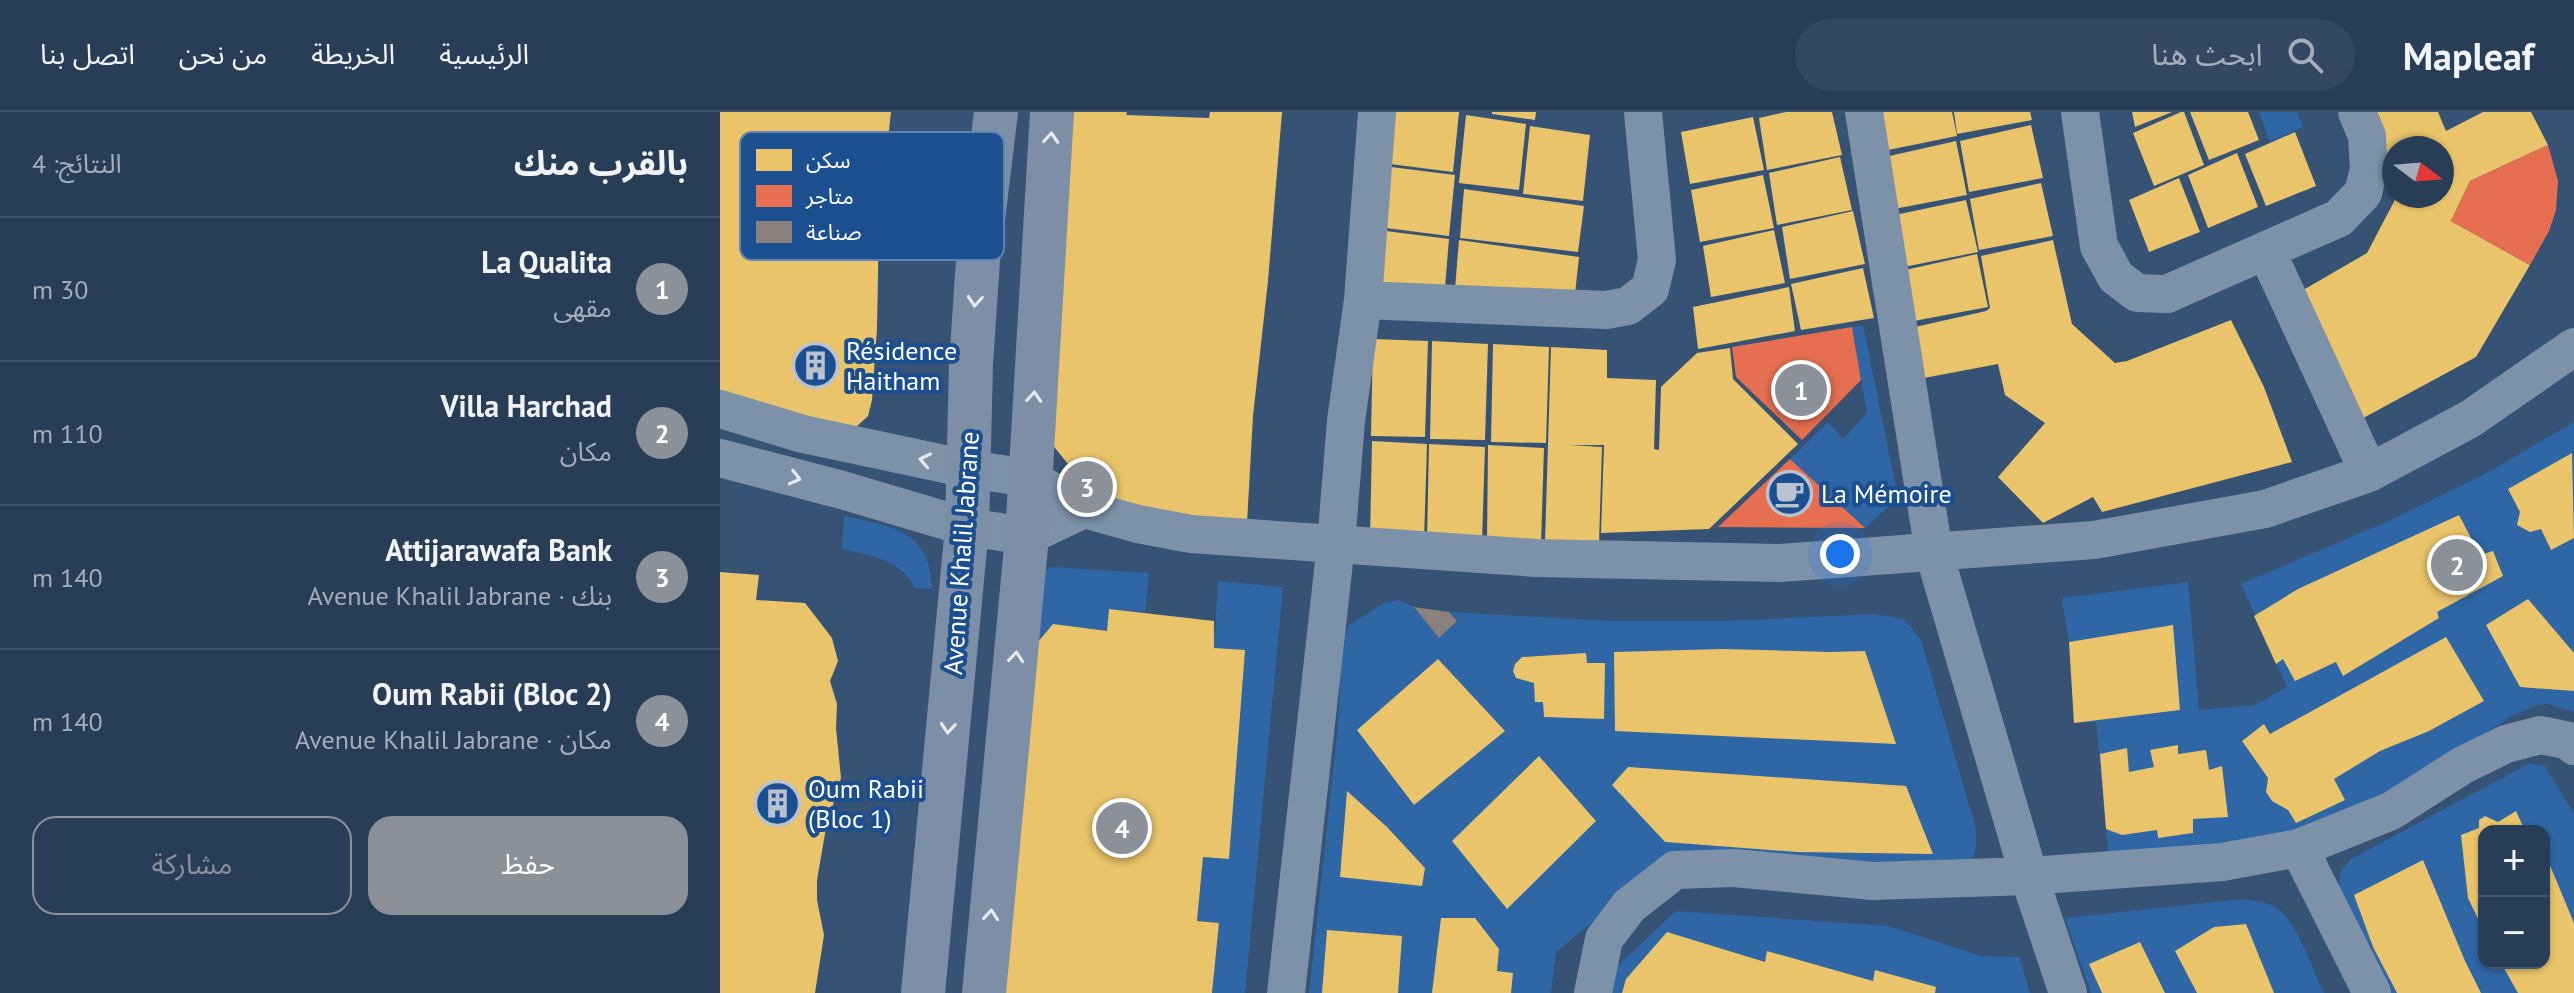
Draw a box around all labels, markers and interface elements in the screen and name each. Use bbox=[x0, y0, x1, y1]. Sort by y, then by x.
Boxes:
search box bbox=[1795, 19, 2355, 91]
text: Mapleaf bbox=[2403, 31, 2534, 80]
icon: search bbox=[2283, 33, 2327, 77]
text: ابحث هنا bbox=[2151, 34, 2263, 73]
text: اتصل بنا bbox=[40, 35, 135, 72]
text: من نحن bbox=[179, 35, 267, 72]
text: الخريطة bbox=[311, 35, 395, 72]
text: الرئيسية bbox=[439, 35, 529, 72]
one-way arrow bbox=[1042, 131, 1059, 144]
legend bbox=[740, 132, 1004, 260]
north arrow bbox=[2382, 136, 2454, 208]
text: بالقرب منك bbox=[514, 140, 688, 184]
text: سكن bbox=[806, 146, 850, 174]
text: النتائج: 4 bbox=[32, 147, 122, 180]
text: متاجر bbox=[805, 182, 854, 210]
text: صناعة bbox=[806, 218, 862, 246]
text: La Qualita bbox=[481, 242, 612, 281]
text: 30 m bbox=[32, 273, 88, 306]
text: 1 bbox=[655, 273, 669, 306]
text: مقهى bbox=[553, 291, 612, 324]
one-way arrow bbox=[967, 295, 984, 308]
place label: Résidence Haitham bbox=[846, 334, 957, 397]
building icon: Résidence Haitham bbox=[791, 341, 839, 389]
pin: 1 bbox=[1775, 360, 1827, 420]
text: Villa Harchad bbox=[440, 386, 612, 425]
one-way arrow bbox=[1025, 390, 1042, 403]
text: 110 m bbox=[32, 417, 103, 450]
text: 2 bbox=[655, 417, 669, 450]
street label: Avenue Khalil Jabrane bbox=[936, 430, 986, 676]
text: مكان bbox=[560, 435, 612, 468]
one-way arrow bbox=[919, 452, 932, 469]
pin: 3 bbox=[1061, 457, 1113, 517]
one-way arrow bbox=[788, 468, 802, 485]
cafe icon: La Mémoire bbox=[1766, 469, 1814, 517]
place label: La Mémoire bbox=[1821, 477, 1952, 510]
text: Attijarawafa Bank bbox=[385, 530, 612, 569]
your location bbox=[1820, 534, 1860, 574]
pin: 2 bbox=[2431, 535, 2483, 595]
text: 140 m bbox=[32, 561, 103, 594]
text: 3 bbox=[655, 561, 669, 594]
text: بنك · Avenue Khalil Jabrane bbox=[307, 579, 612, 612]
one-way arrow bbox=[1007, 650, 1024, 663]
text: Oum Rabii (Bloc 2) bbox=[372, 674, 612, 713]
text: 140 m bbox=[32, 705, 103, 738]
text: 4 bbox=[655, 705, 669, 738]
one-way arrow bbox=[940, 722, 957, 735]
text: مكان · Avenue Khalil Jabrane bbox=[295, 723, 612, 756]
place label: Oum Rabii (Bloc 1) bbox=[808, 772, 924, 835]
building icon: Oum Rabii (Bloc 1) bbox=[753, 779, 801, 827]
pin: 4 bbox=[1096, 798, 1148, 858]
button: مشاركة bbox=[32, 816, 352, 915]
button: حفظ bbox=[368, 816, 688, 915]
map controls bbox=[2478, 825, 2550, 969]
button: + bbox=[2478, 825, 2550, 897]
button: − bbox=[2478, 897, 2550, 969]
one-way arrow bbox=[983, 908, 1000, 921]

